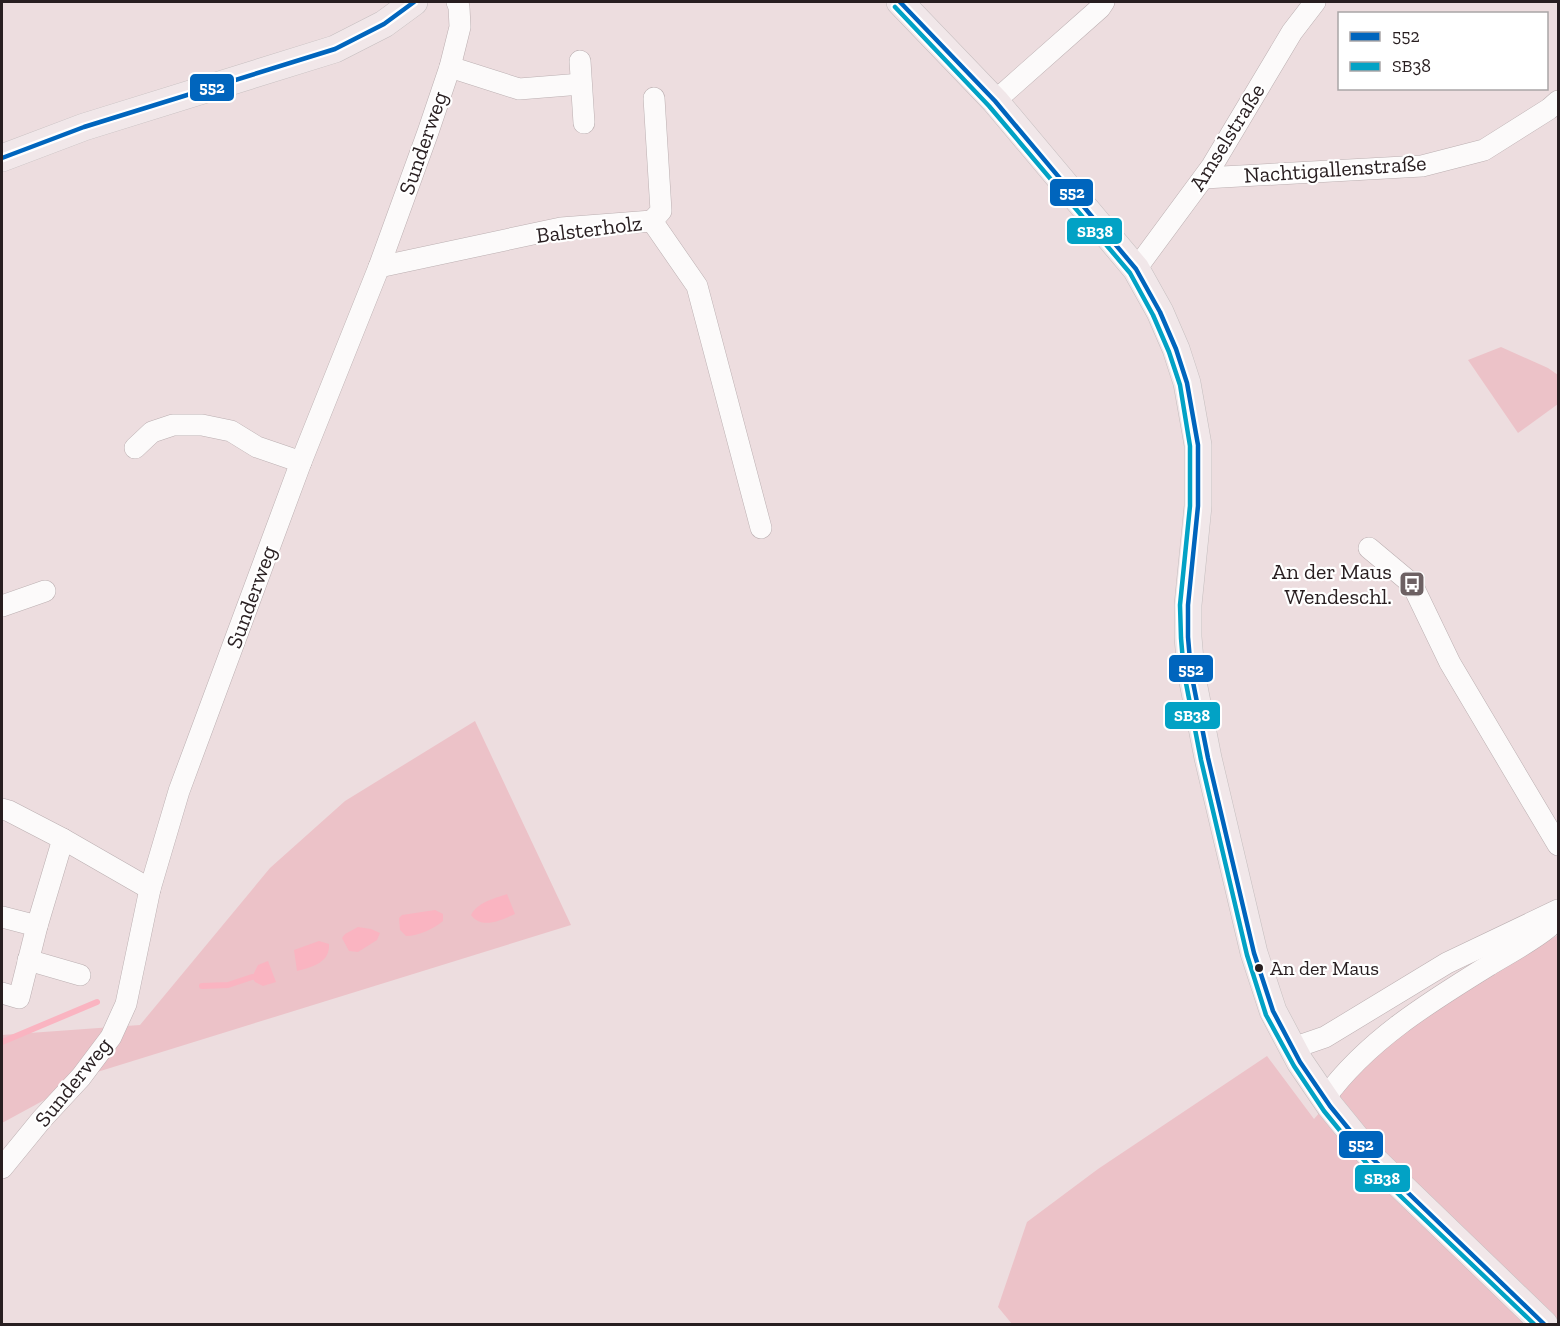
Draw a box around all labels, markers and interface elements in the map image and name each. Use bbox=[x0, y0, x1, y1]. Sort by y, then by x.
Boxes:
legend bbox=[1338, 12, 1548, 90]
text: 552 bbox=[1392, 25, 1420, 47]
text: SB38 bbox=[1392, 55, 1431, 77]
line badge: 552 bbox=[189, 73, 235, 102]
text: 552 bbox=[199, 78, 225, 97]
street label: Amselstraße bbox=[1183, 78, 1271, 196]
street label: Sunderweg bbox=[393, 88, 453, 198]
street label: Nachtigallenstraße bbox=[1243, 149, 1427, 189]
line badge: 552 bbox=[1049, 178, 1094, 207]
text: 552 bbox=[1059, 183, 1085, 202]
street label: Balsterholz bbox=[534, 209, 644, 249]
line badge: SB38 bbox=[1066, 217, 1123, 245]
text: SB38 bbox=[1077, 222, 1113, 241]
street label: Sunderweg bbox=[220, 542, 282, 652]
place label: An der Maus Wendeschl. bbox=[1272, 558, 1392, 610]
bus stop icon: An der Maus Wendeschl. bbox=[1397, 569, 1427, 599]
line badge: 552 bbox=[1168, 654, 1214, 683]
text: 552 bbox=[1178, 660, 1204, 679]
line badge: SB38 bbox=[1164, 701, 1221, 730]
text: SB38 bbox=[1174, 706, 1210, 725]
place label: An der Maus bbox=[1270, 956, 1379, 980]
marker: An der Maus bbox=[1253, 962, 1265, 974]
street label: Sunderweg bbox=[29, 1032, 117, 1132]
line badge: 552 bbox=[1338, 1130, 1384, 1159]
text: 552 bbox=[1348, 1135, 1374, 1154]
line badge: SB38 bbox=[1354, 1164, 1411, 1193]
text: SB38 bbox=[1364, 1169, 1400, 1188]

